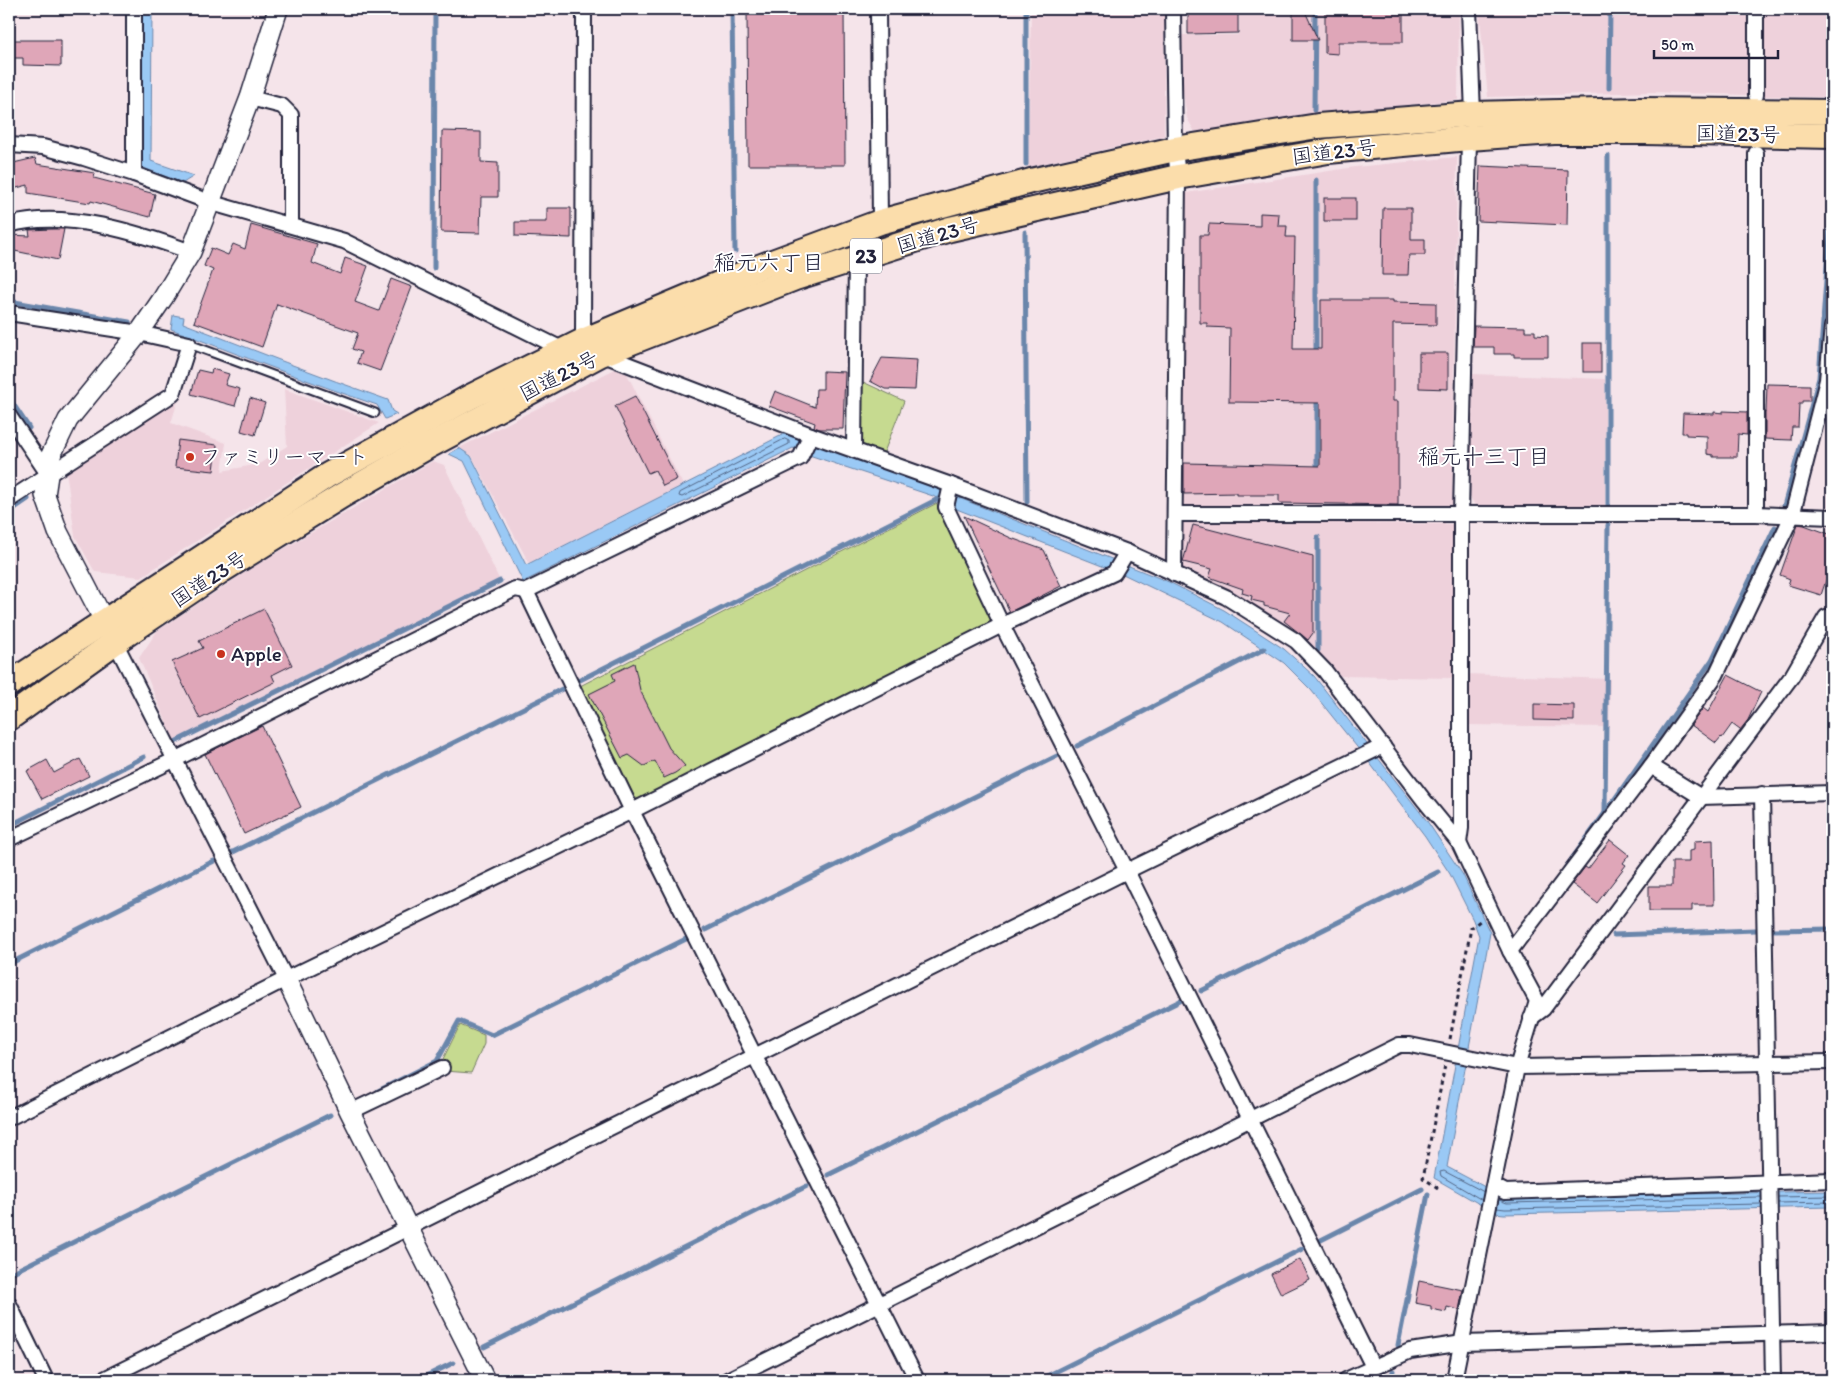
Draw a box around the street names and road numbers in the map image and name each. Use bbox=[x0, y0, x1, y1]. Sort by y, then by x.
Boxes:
street label: 国道23号 bbox=[1695, 120, 1781, 147]
street label: 国道23号 bbox=[1290, 134, 1378, 169]
street label: 国道23号 bbox=[893, 211, 982, 258]
road number: 23 bbox=[850, 238, 882, 274]
street label: 国道23号 bbox=[515, 345, 603, 406]
street label: 国道23号 bbox=[166, 545, 251, 612]

